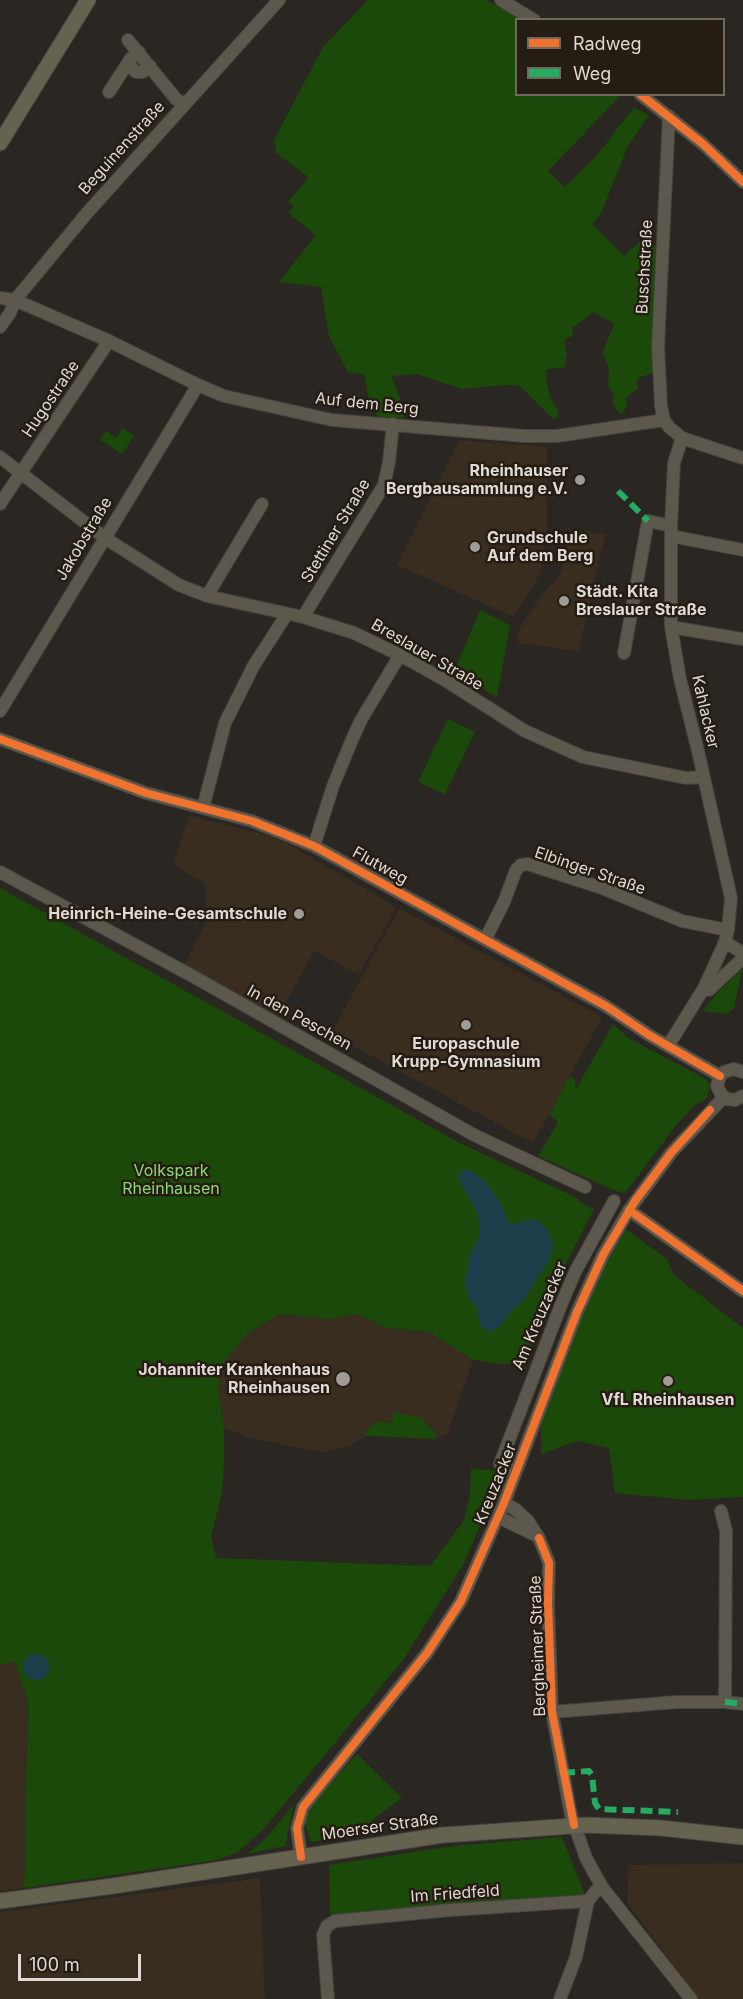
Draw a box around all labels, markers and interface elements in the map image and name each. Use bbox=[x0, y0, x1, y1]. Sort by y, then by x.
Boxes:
legend bbox=[515, 18, 725, 96]
text: Radweg bbox=[573, 33, 642, 54]
text: Weg bbox=[573, 63, 611, 84]
street label: Beguinenstraße bbox=[75, 97, 169, 199]
street label: Buschstraße bbox=[633, 219, 657, 315]
street label: Hugostraße bbox=[18, 357, 84, 441]
street label: Auf dem Berg bbox=[314, 389, 420, 419]
place label: Rheinhauser Bergbausammlung e.V. bbox=[386, 461, 568, 499]
marker: Rheinhauser Bergbausammlung e.V. bbox=[573, 473, 587, 487]
street label: Stettiner Straße bbox=[297, 476, 375, 586]
street label: Jakobstraße bbox=[52, 494, 116, 584]
place label: Grundschule Auf dem Berg bbox=[487, 528, 593, 566]
marker: Grundschule Auf dem Berg bbox=[468, 540, 482, 554]
place label: Städt. Kita Breslauer Straße bbox=[576, 582, 707, 620]
marker: Städt. Kita Breslauer Straße bbox=[557, 594, 571, 608]
street label: Breslauer Straße bbox=[368, 615, 486, 695]
street label: Kahlacker bbox=[687, 673, 723, 751]
street label: Flutweg bbox=[349, 843, 411, 889]
street label: Elbinger Straße bbox=[532, 843, 648, 899]
place label: Heinrich-Heine-Gesamtschule bbox=[48, 904, 287, 924]
marker: Heinrich-Heine-Gesamtschule bbox=[292, 907, 306, 921]
street label: In den Peschen bbox=[243, 981, 355, 1055]
marker: Europaschule Krupp-Gymnasium bbox=[459, 1018, 473, 1032]
place label: Europaschule Krupp-Gymnasium bbox=[392, 1034, 540, 1072]
park label: Volkspark Rheinhausen bbox=[122, 1161, 220, 1199]
street label: Am Kreuzacker bbox=[509, 1259, 571, 1373]
place label: Johanniter Krankenhaus Rheinhausen bbox=[138, 1360, 330, 1398]
marker: Johanniter Krankenhaus Rheinhausen bbox=[334, 1370, 352, 1388]
marker: VfL Rheinhausen bbox=[661, 1374, 675, 1388]
place label: VfL Rheinhausen bbox=[601, 1390, 735, 1410]
street label: Kreuzacker bbox=[471, 1441, 521, 1527]
street label: Bergheimer Straße bbox=[526, 1575, 550, 1717]
street label: Moerser Straße bbox=[321, 1809, 439, 1845]
street label: Im Friedfeld bbox=[410, 1881, 500, 1907]
scale bar bbox=[21, 1942, 144, 1980]
text: 100 m bbox=[29, 1954, 80, 1975]

